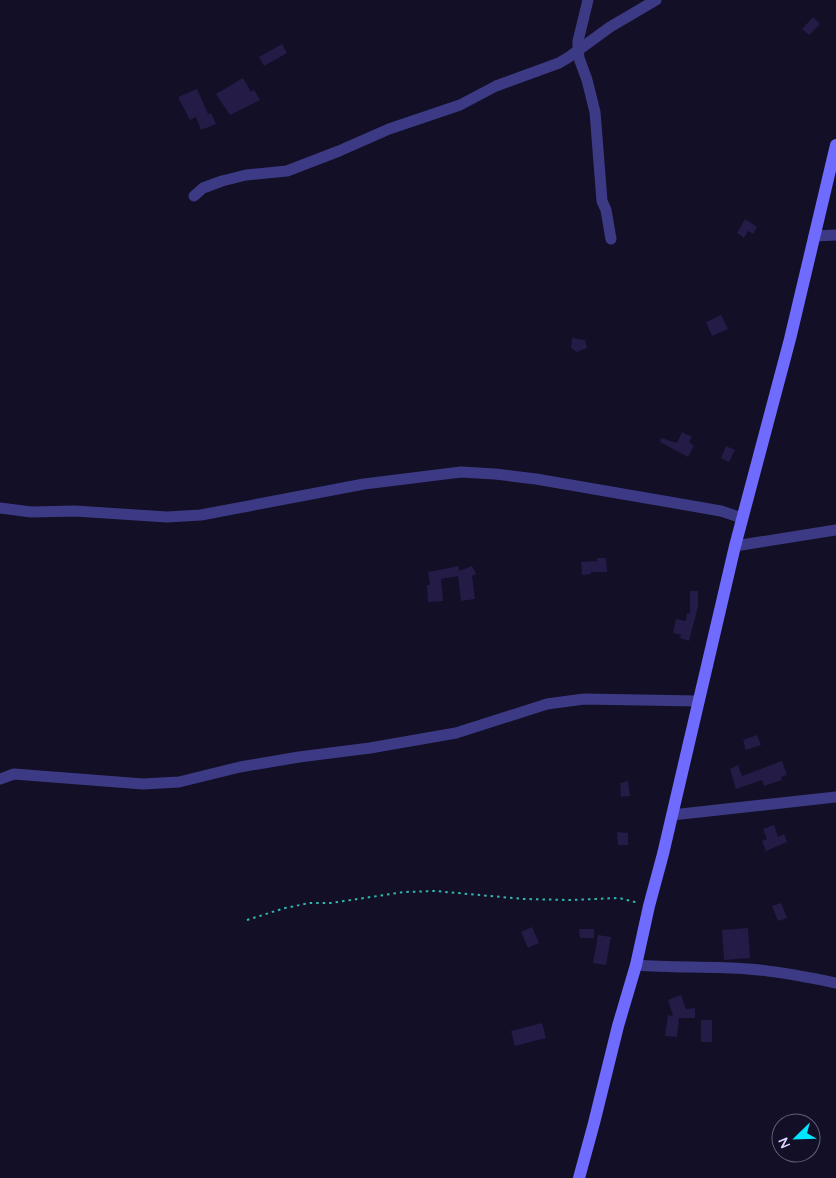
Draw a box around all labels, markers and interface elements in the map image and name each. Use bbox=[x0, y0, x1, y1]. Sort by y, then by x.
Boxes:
north arrow bbox=[771, 1113, 821, 1163]
text: N bbox=[774, 1135, 794, 1151]

